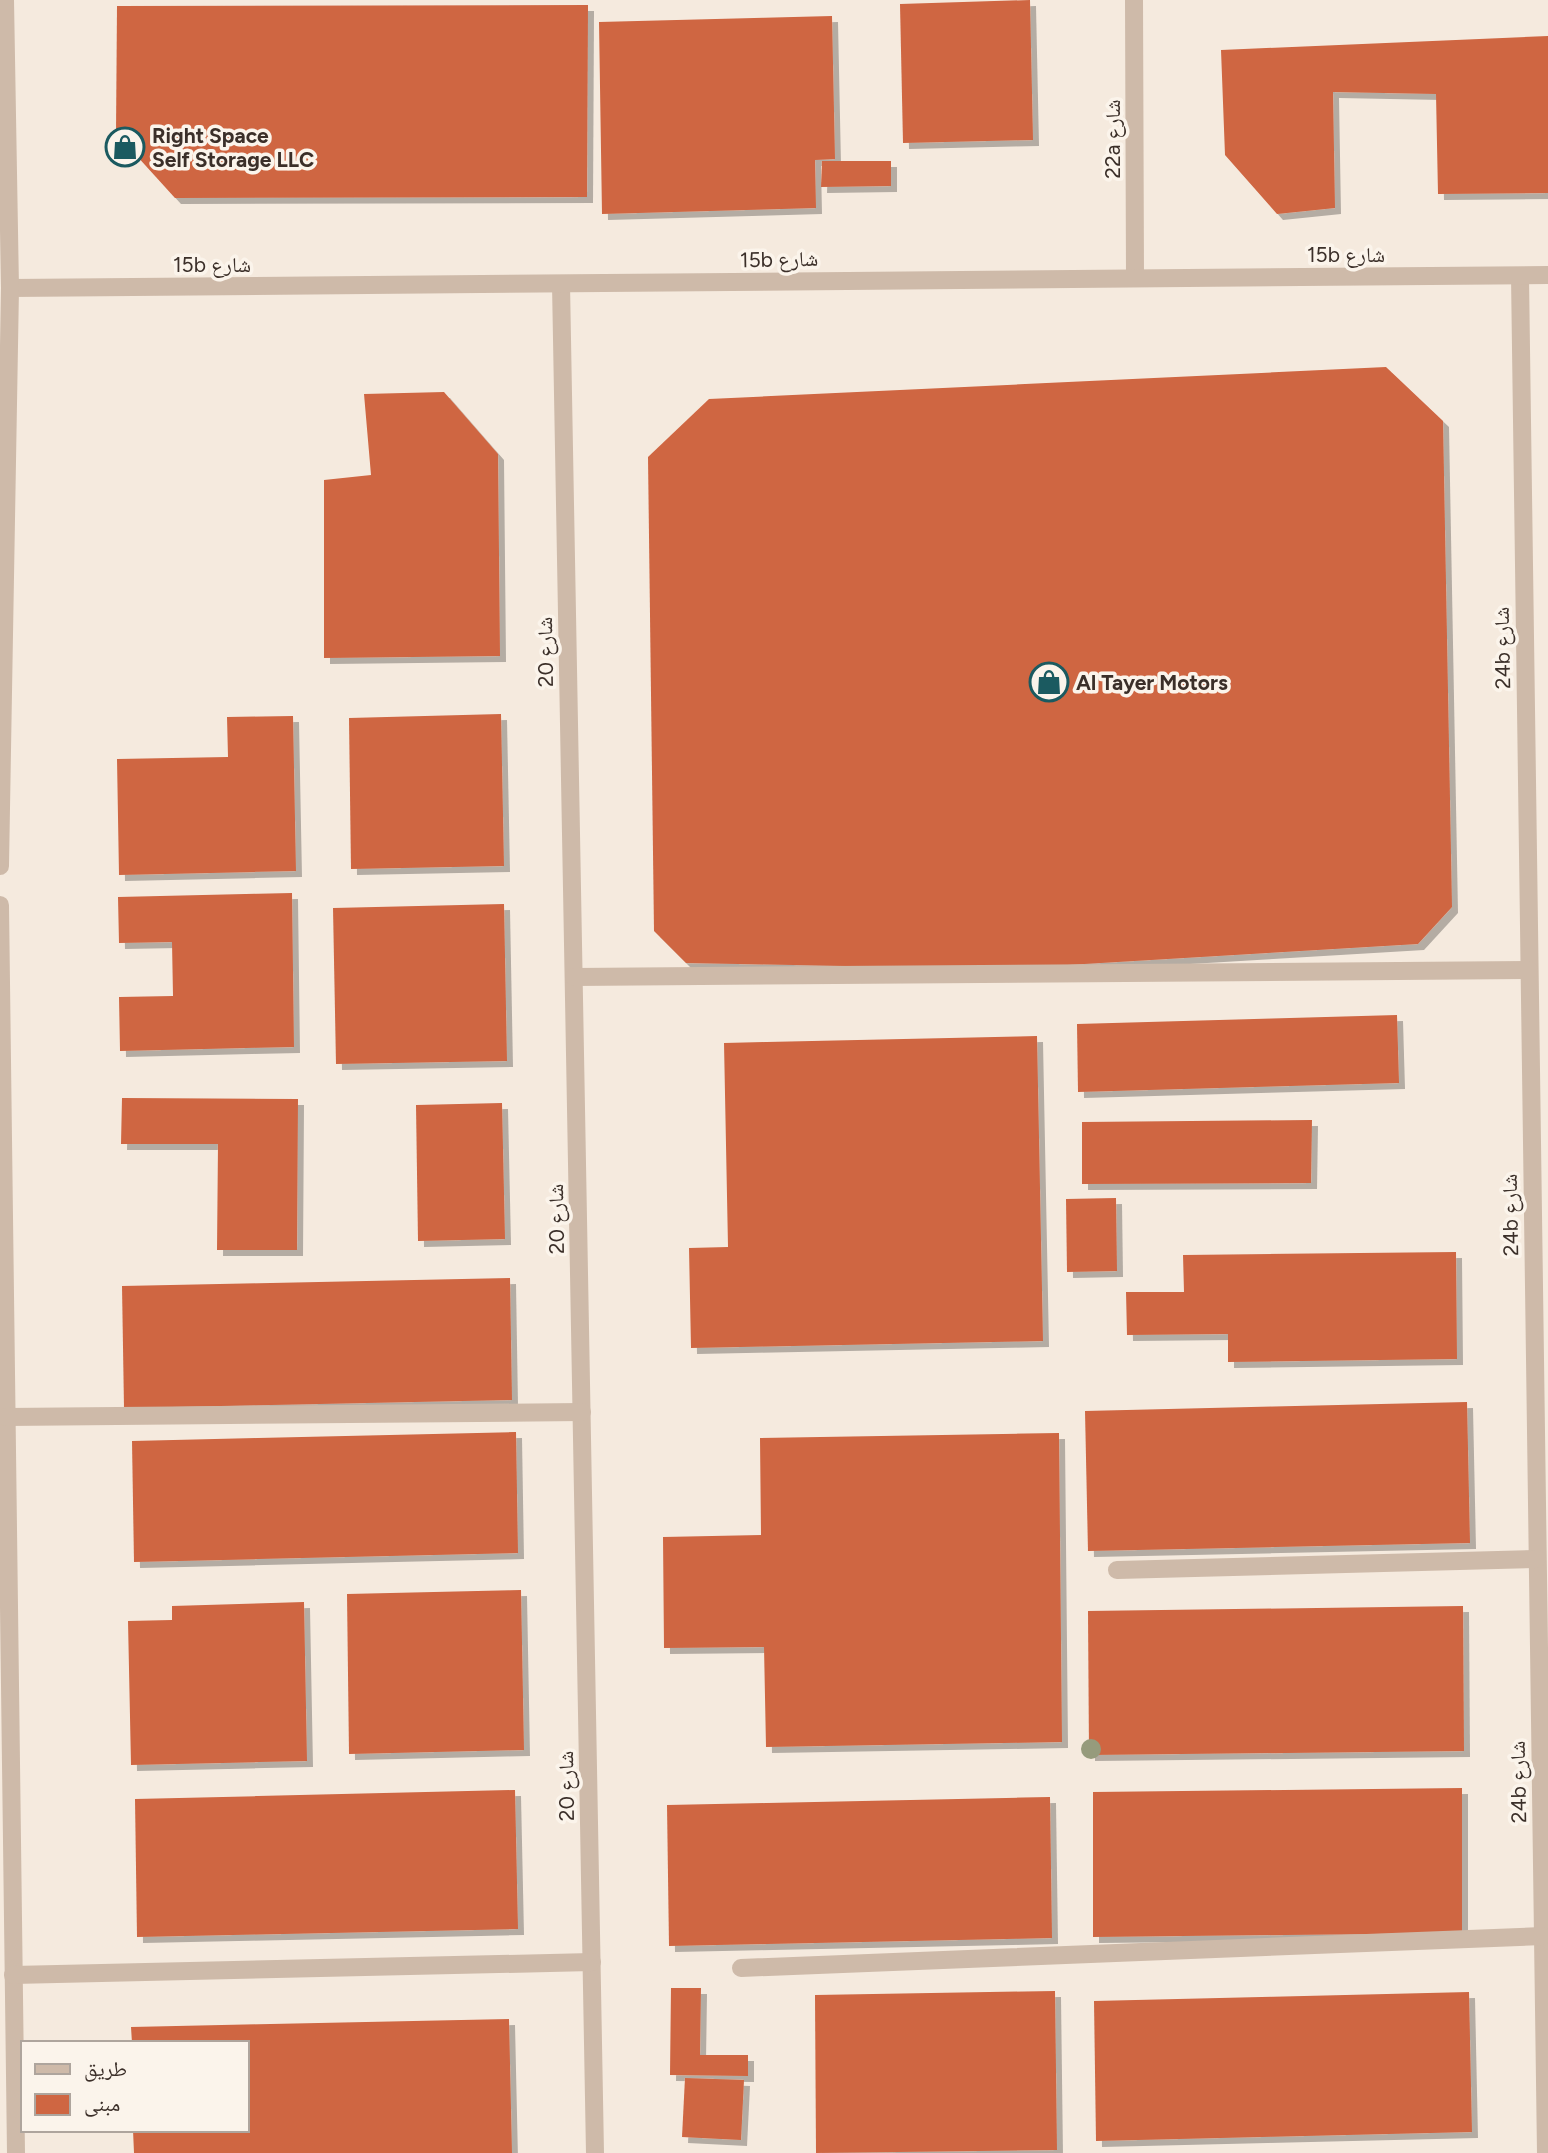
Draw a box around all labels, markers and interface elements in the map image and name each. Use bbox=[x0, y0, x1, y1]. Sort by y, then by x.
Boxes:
street label: 22a شارع bbox=[1100, 99, 1126, 179]
place label: Right Space Self Storage LLC bbox=[152, 123, 314, 172]
shop icon: Right Space Self Storage LLC bbox=[104, 126, 146, 168]
street label: 15b شارع bbox=[1307, 242, 1385, 268]
street label: 15b شارع bbox=[740, 246, 818, 273]
street label: 15b شارع bbox=[173, 252, 251, 278]
street label: 24b شارع bbox=[1489, 607, 1516, 689]
street label: شارع 20 bbox=[532, 617, 559, 687]
shop icon: Al Tayer Motors bbox=[1028, 661, 1070, 703]
place label: Al Tayer Motors bbox=[1076, 670, 1228, 695]
street label: 24b شارع bbox=[1497, 1174, 1524, 1256]
street label: شارع 20 bbox=[543, 1184, 570, 1254]
street label: 24b شارع bbox=[1505, 1741, 1532, 1823]
street label: شارع 20 bbox=[553, 1751, 580, 1821]
legend bbox=[21, 2041, 248, 2132]
text: طريق bbox=[84, 2056, 127, 2082]
text: مبنى bbox=[84, 2091, 120, 2117]

